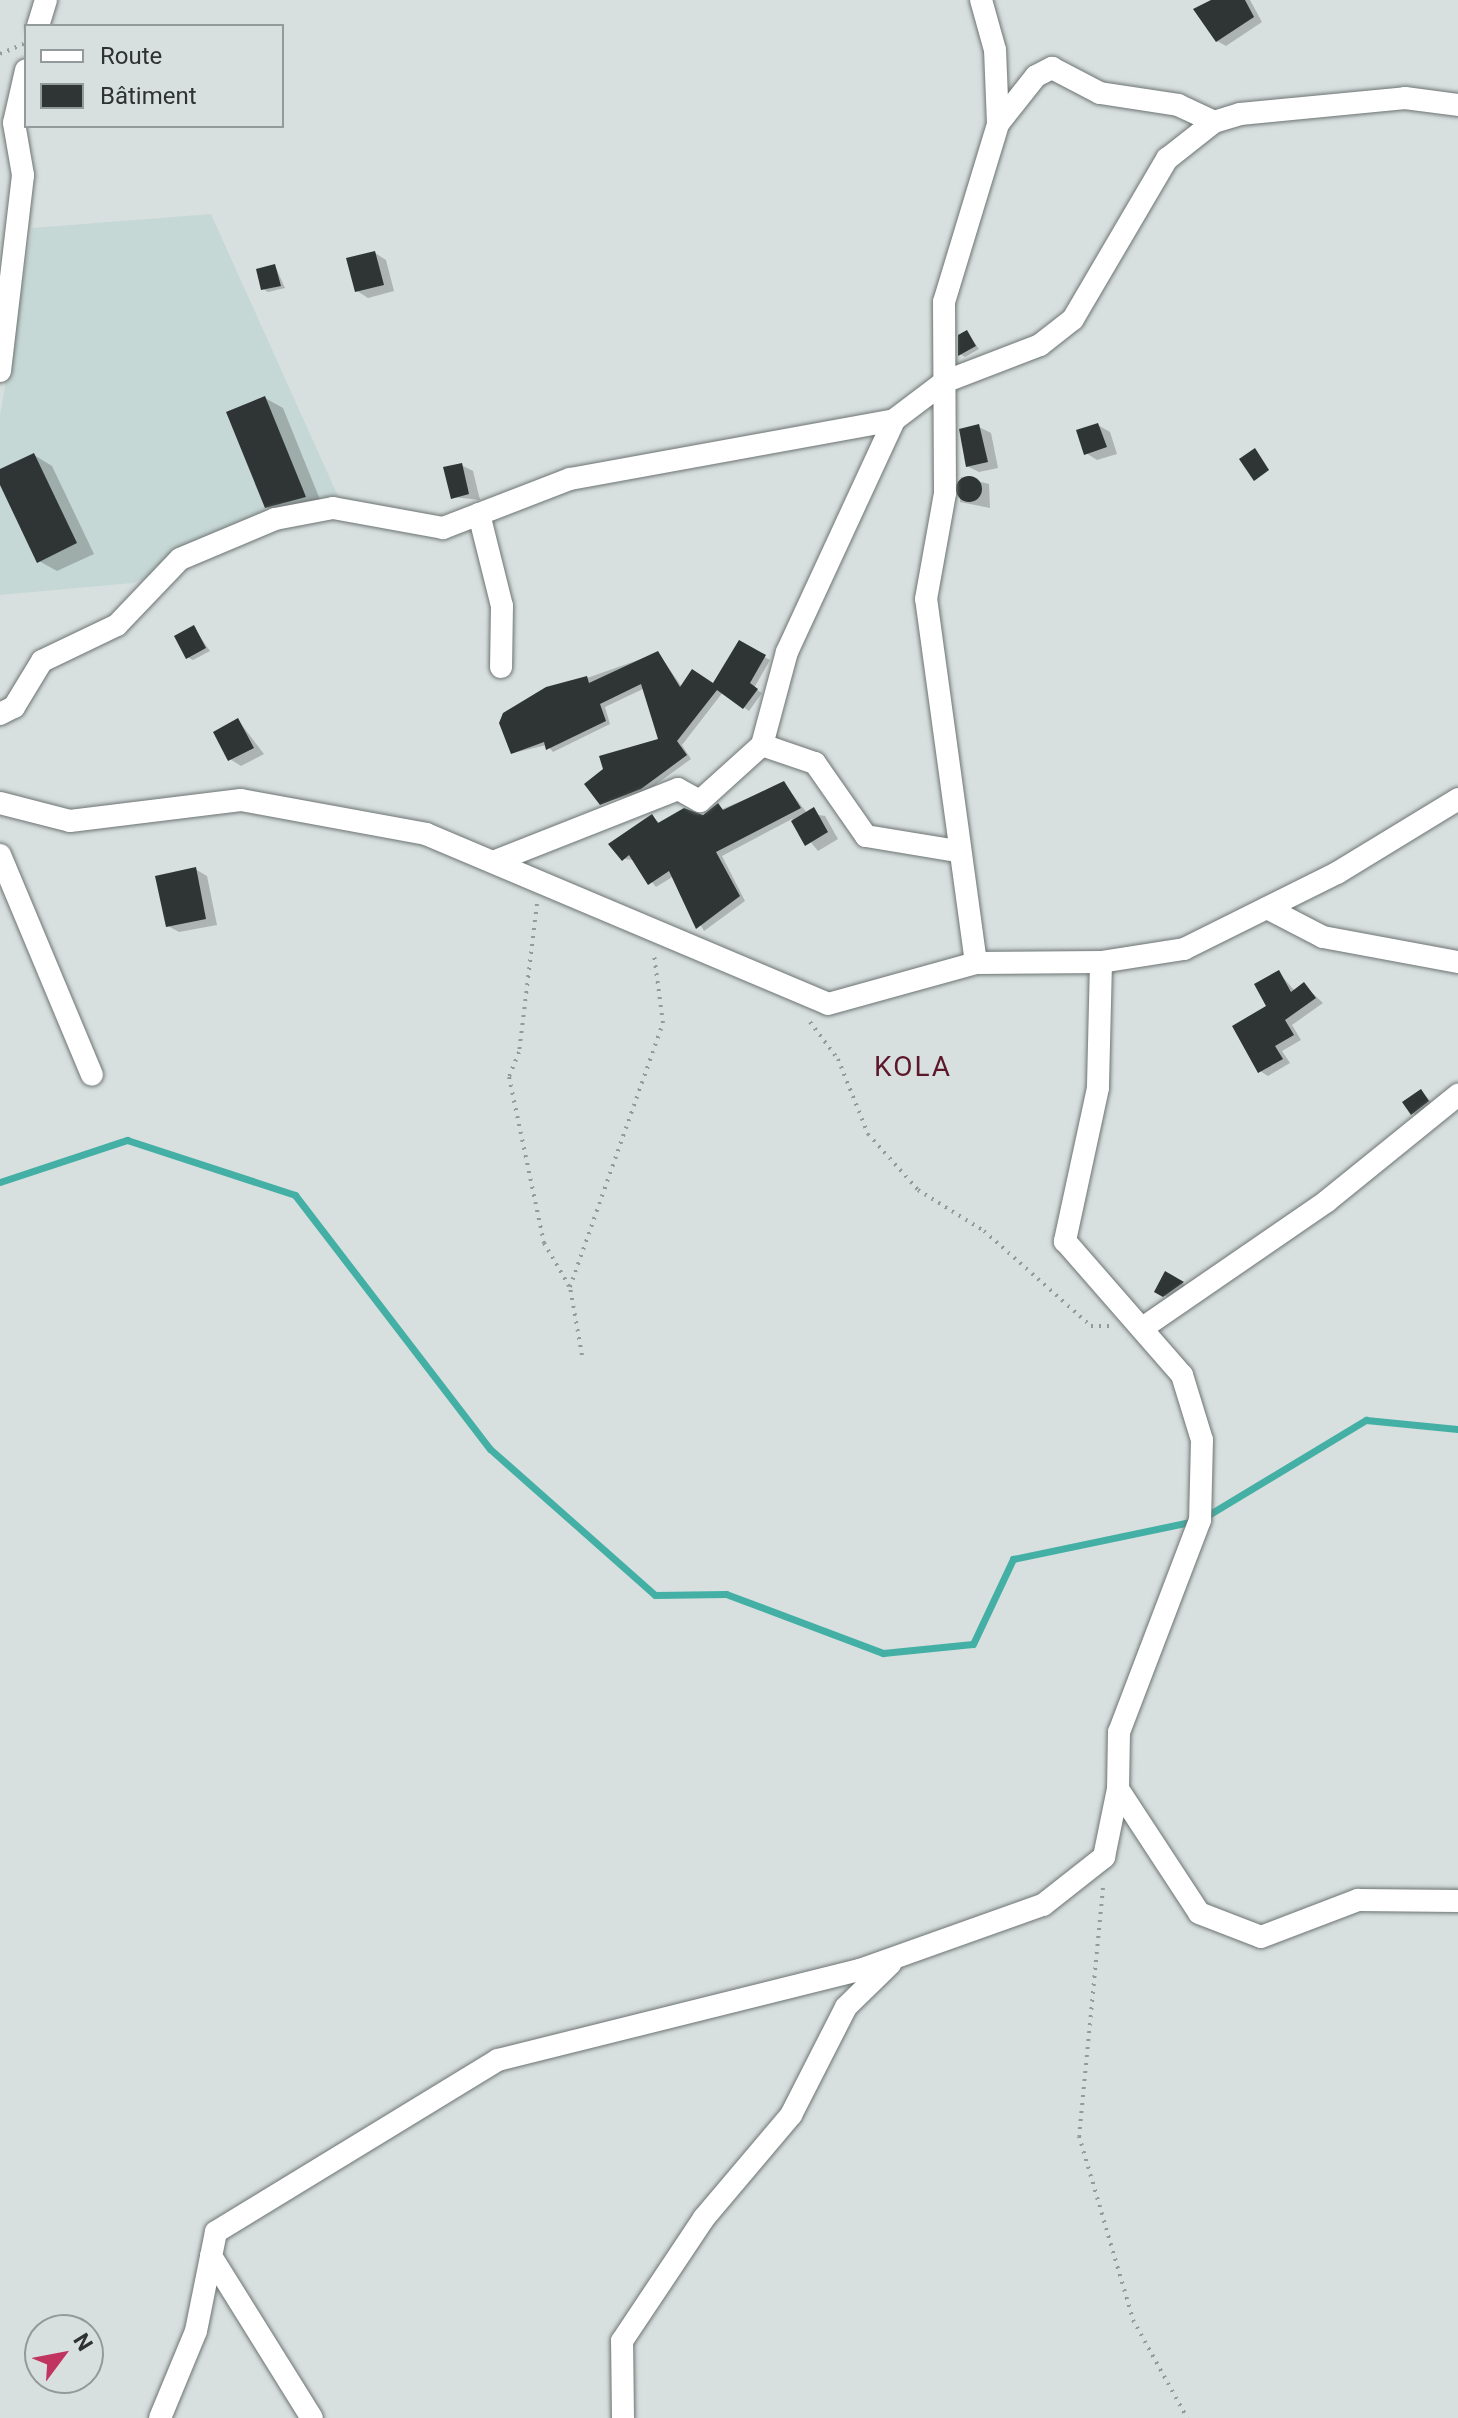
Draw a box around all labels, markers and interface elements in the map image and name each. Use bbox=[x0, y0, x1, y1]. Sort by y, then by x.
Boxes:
legend bbox=[24, 24, 284, 128]
text: Route bbox=[100, 42, 162, 70]
text: Bâtiment bbox=[100, 82, 197, 110]
district label: KOLA bbox=[874, 1050, 952, 1084]
north arrow bbox=[24, 2314, 104, 2394]
text: N bbox=[68, 2329, 98, 2355]

